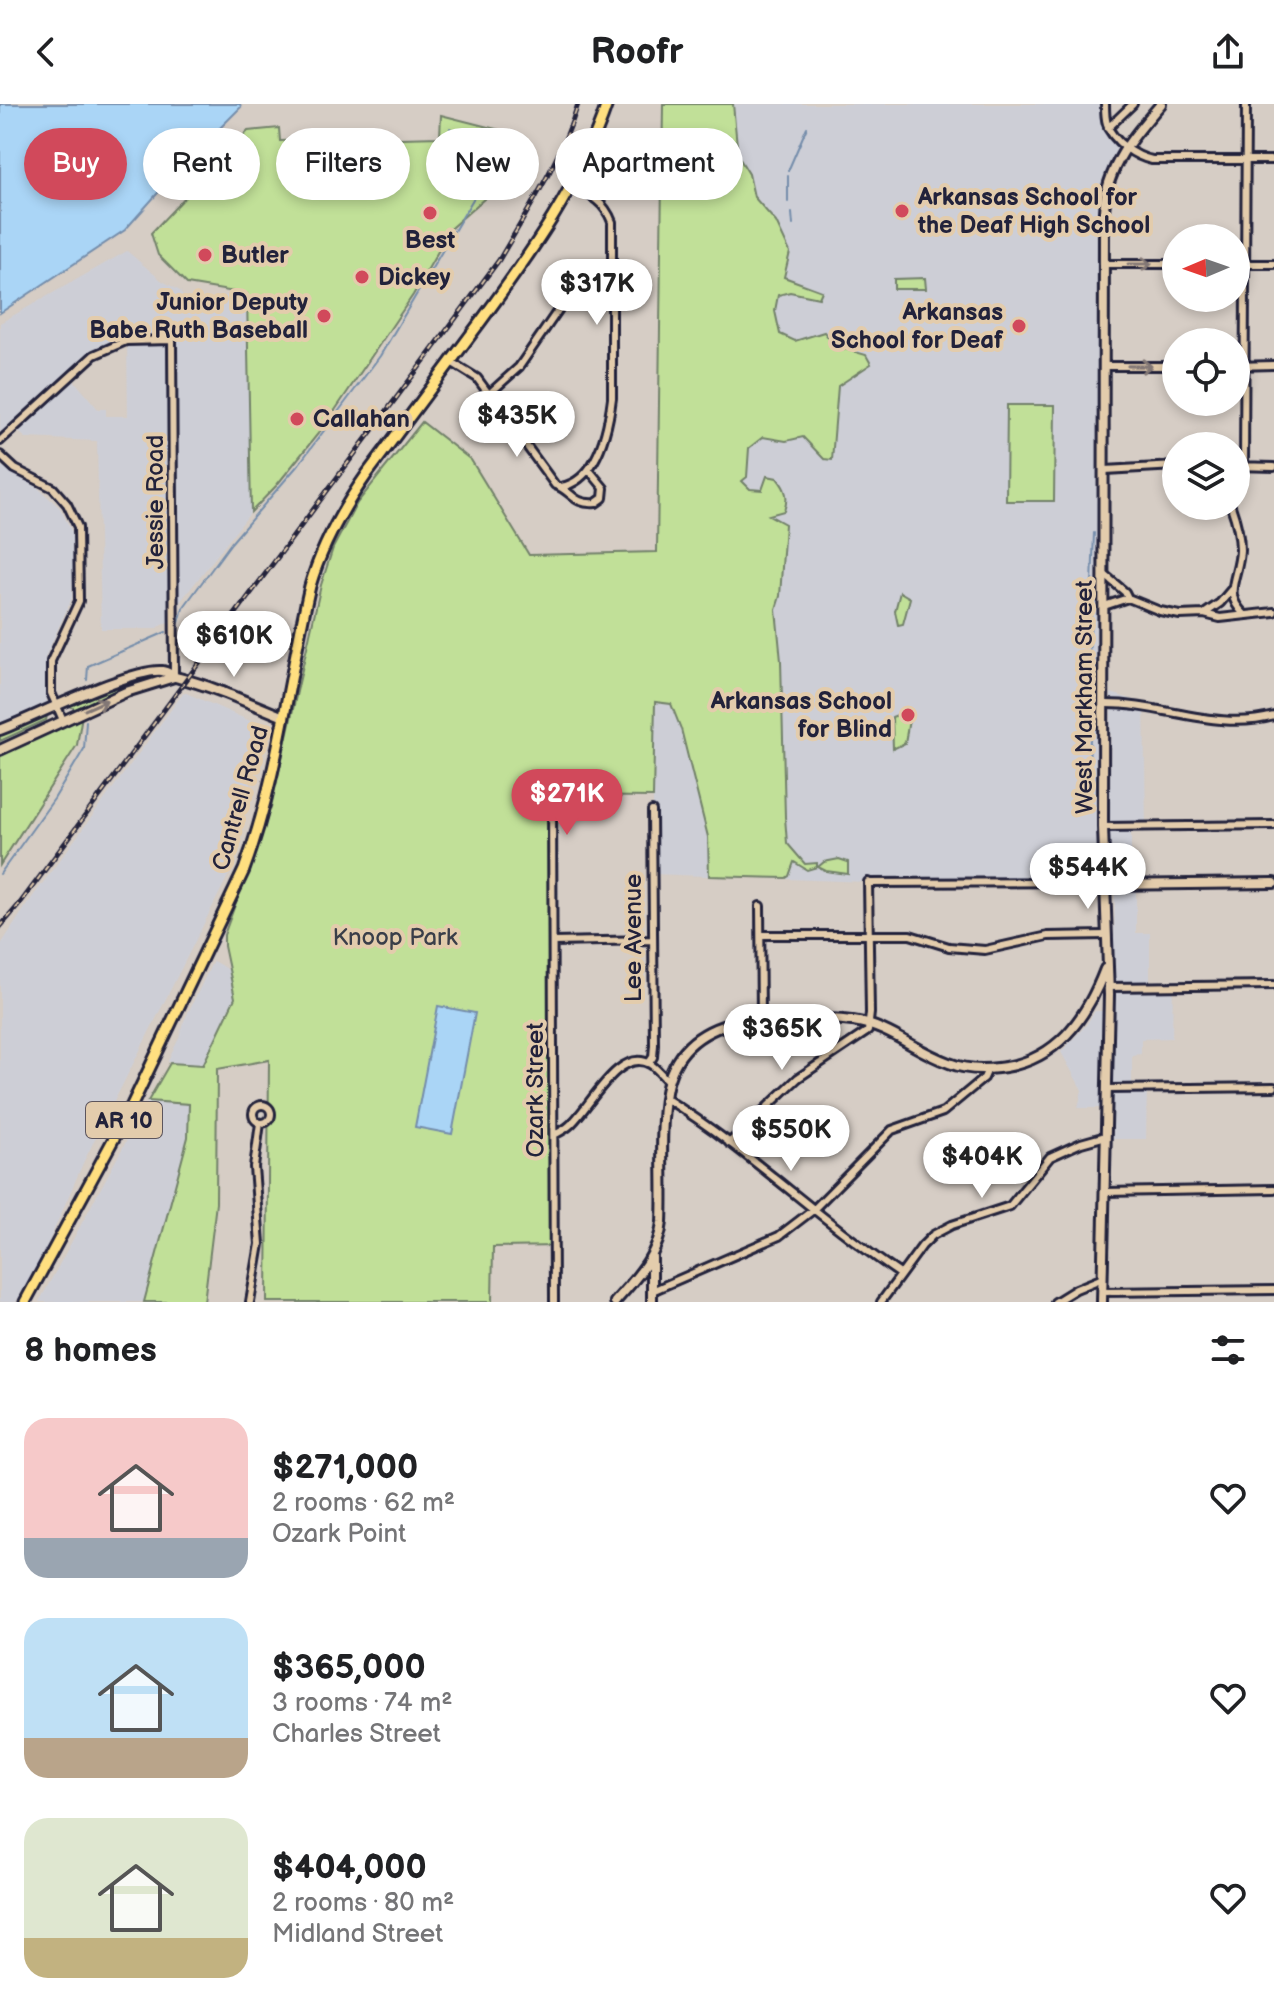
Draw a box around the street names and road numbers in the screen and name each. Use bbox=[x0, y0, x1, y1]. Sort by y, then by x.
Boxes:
street label: Jessie Road bbox=[141, 435, 170, 569]
street label: West Markham Street bbox=[1070, 579, 1099, 814]
street label: Cantrell Road bbox=[206, 722, 275, 874]
street label: Lee Avenue bbox=[619, 874, 648, 1002]
street label: Ozark Street bbox=[521, 1022, 550, 1158]
road number: AR 10 bbox=[86, 1102, 162, 1138]

